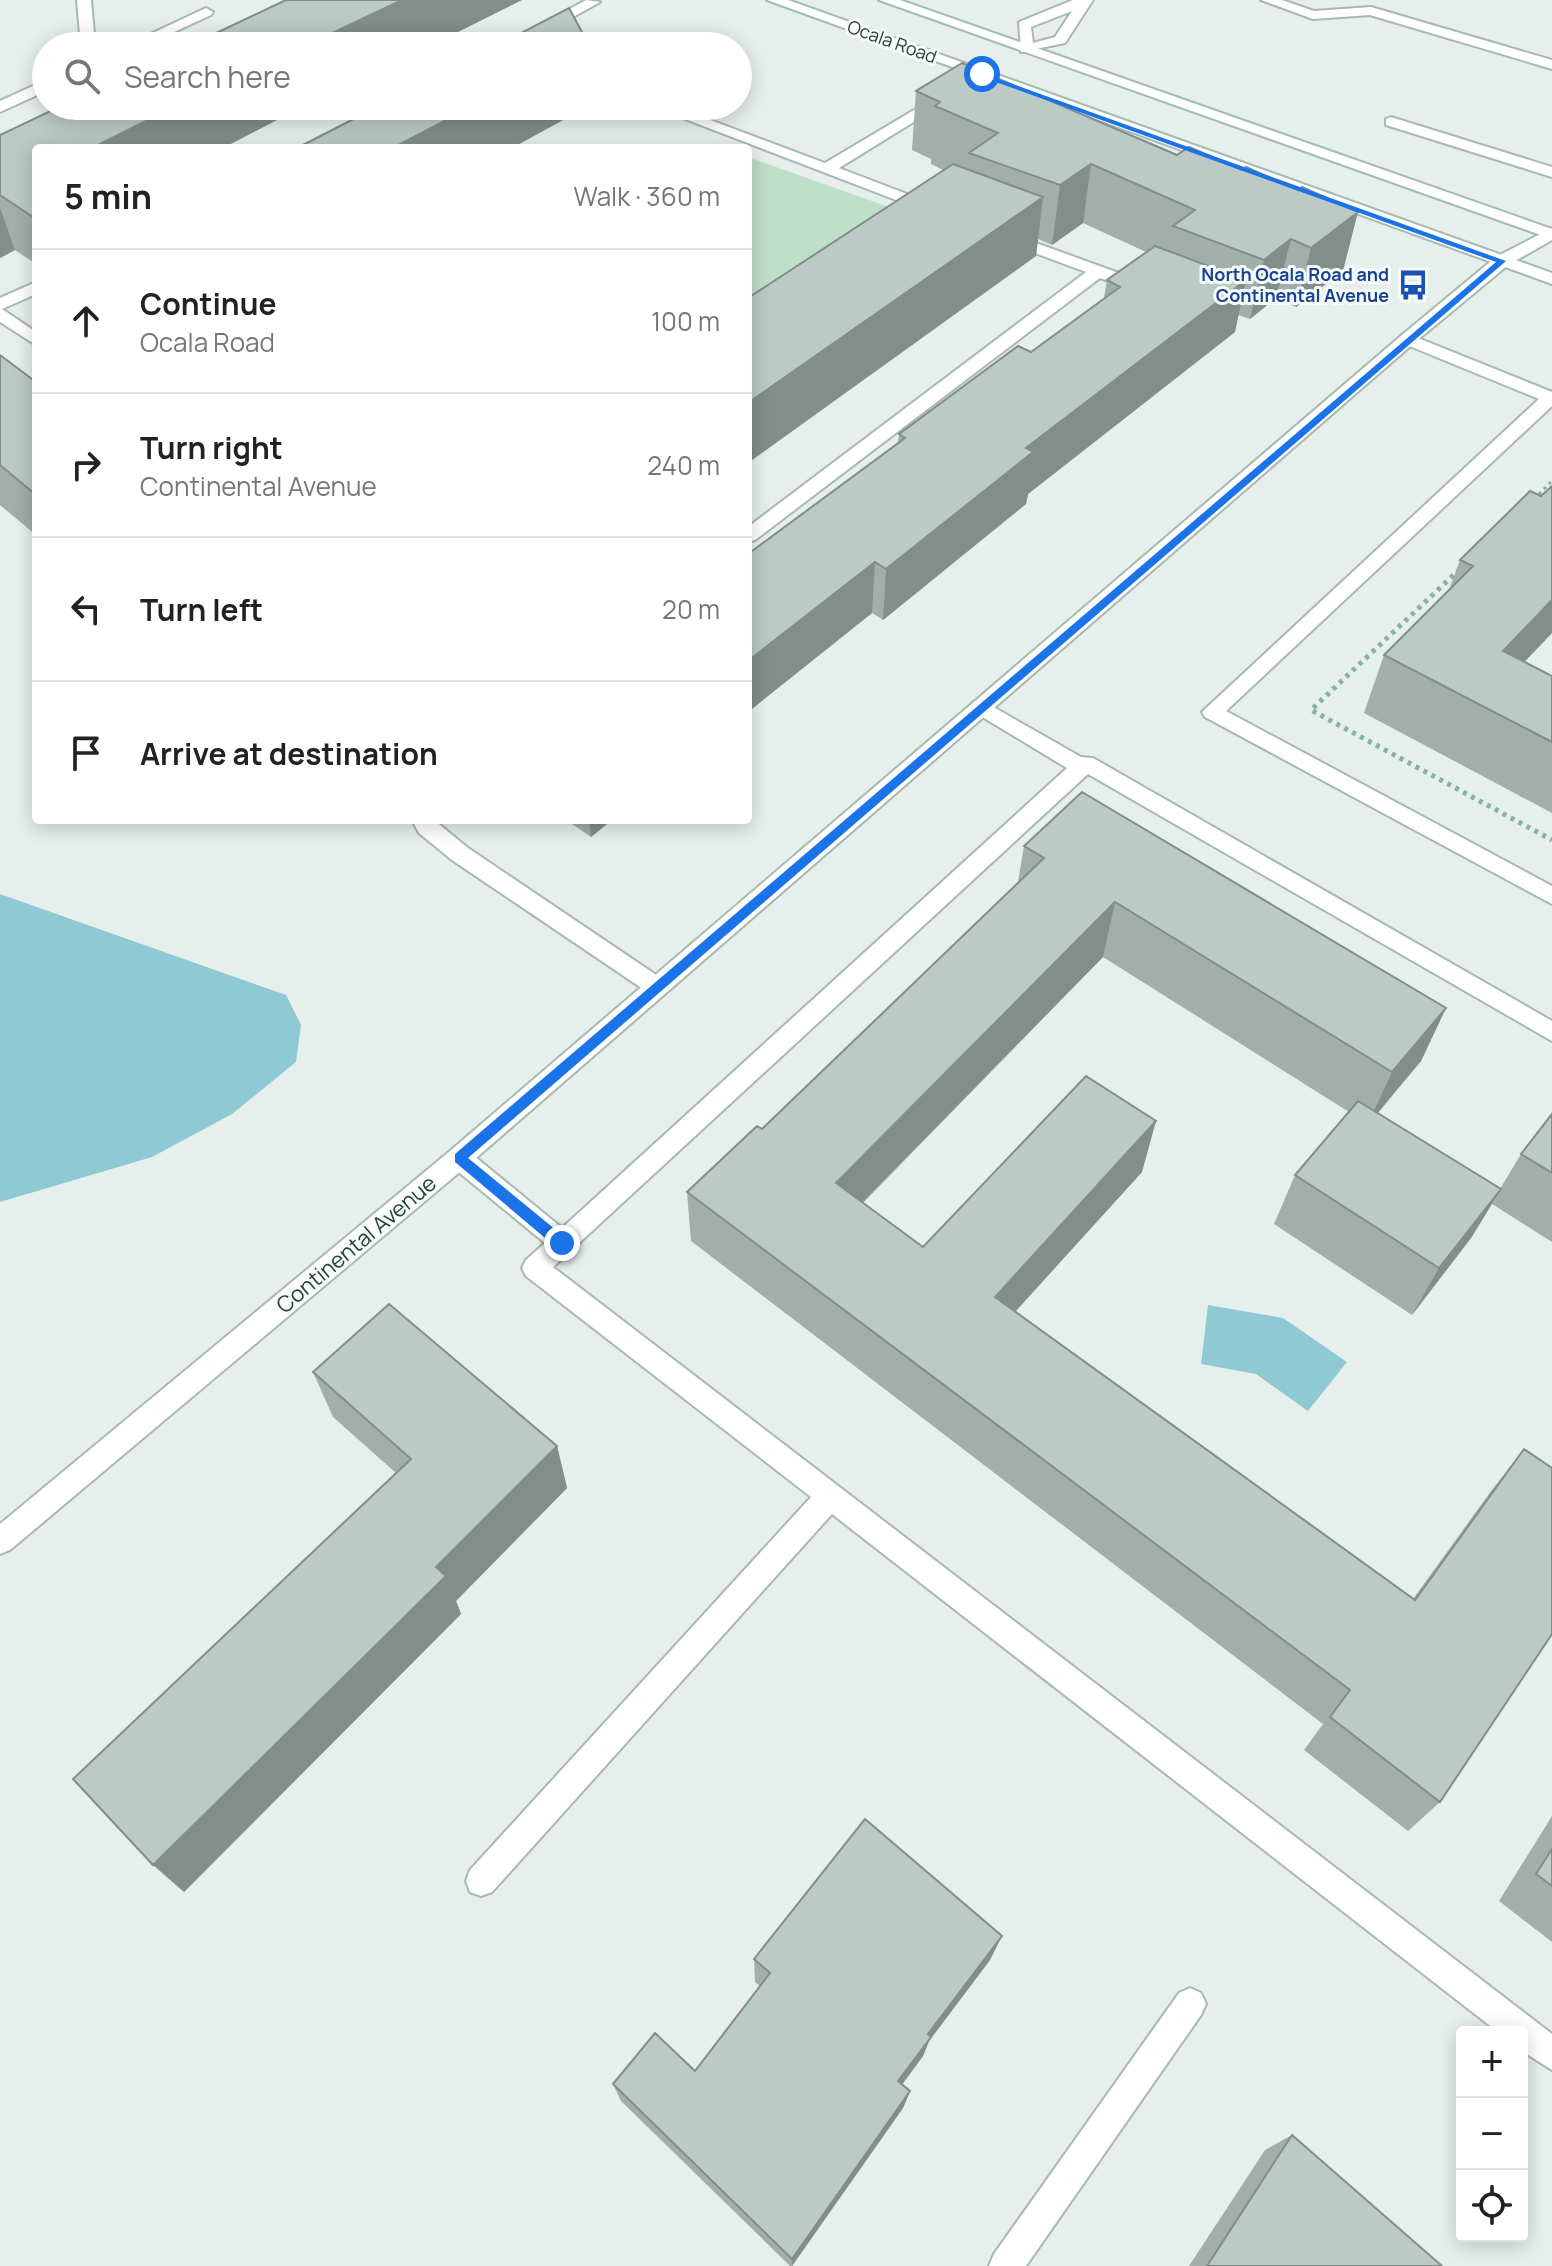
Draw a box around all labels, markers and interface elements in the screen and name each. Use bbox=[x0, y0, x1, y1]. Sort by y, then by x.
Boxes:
street label: Ocala Road bbox=[844, 14, 940, 68]
search box bbox=[32, 32, 752, 120]
icon: search bbox=[60, 54, 104, 98]
text: Search here bbox=[124, 56, 291, 97]
route start bbox=[964, 56, 1000, 92]
text: 5 min bbox=[64, 173, 152, 219]
text: Walk · 360 m bbox=[574, 178, 720, 214]
place label: North Ocala Road and Continental Avenue bbox=[1201, 262, 1389, 307]
bus stop icon: North Ocala Road and Continental Avenue bbox=[1396, 268, 1430, 302]
text: Continue bbox=[140, 283, 276, 324]
icon: ahead bbox=[64, 299, 108, 343]
text: 100 m bbox=[651, 303, 720, 339]
text: Ocala Road bbox=[140, 324, 275, 360]
text: Turn right bbox=[140, 427, 283, 468]
icon: right bbox=[64, 443, 108, 487]
text: 240 m bbox=[647, 447, 720, 483]
text: Continental Avenue bbox=[140, 468, 377, 504]
icon: left bbox=[64, 587, 108, 631]
text: Turn left bbox=[140, 589, 263, 630]
text: 20 m bbox=[662, 591, 720, 627]
icon: arrive bbox=[64, 731, 108, 775]
text: Arrive at destination bbox=[140, 733, 438, 774]
street label: Continental Avenue bbox=[270, 1168, 442, 1320]
route end bbox=[544, 1225, 580, 1261]
map controls bbox=[1456, 2026, 1528, 2242]
button: + bbox=[1456, 2026, 1528, 2098]
button: − bbox=[1456, 2098, 1528, 2170]
button: locate bbox=[1456, 2170, 1528, 2242]

